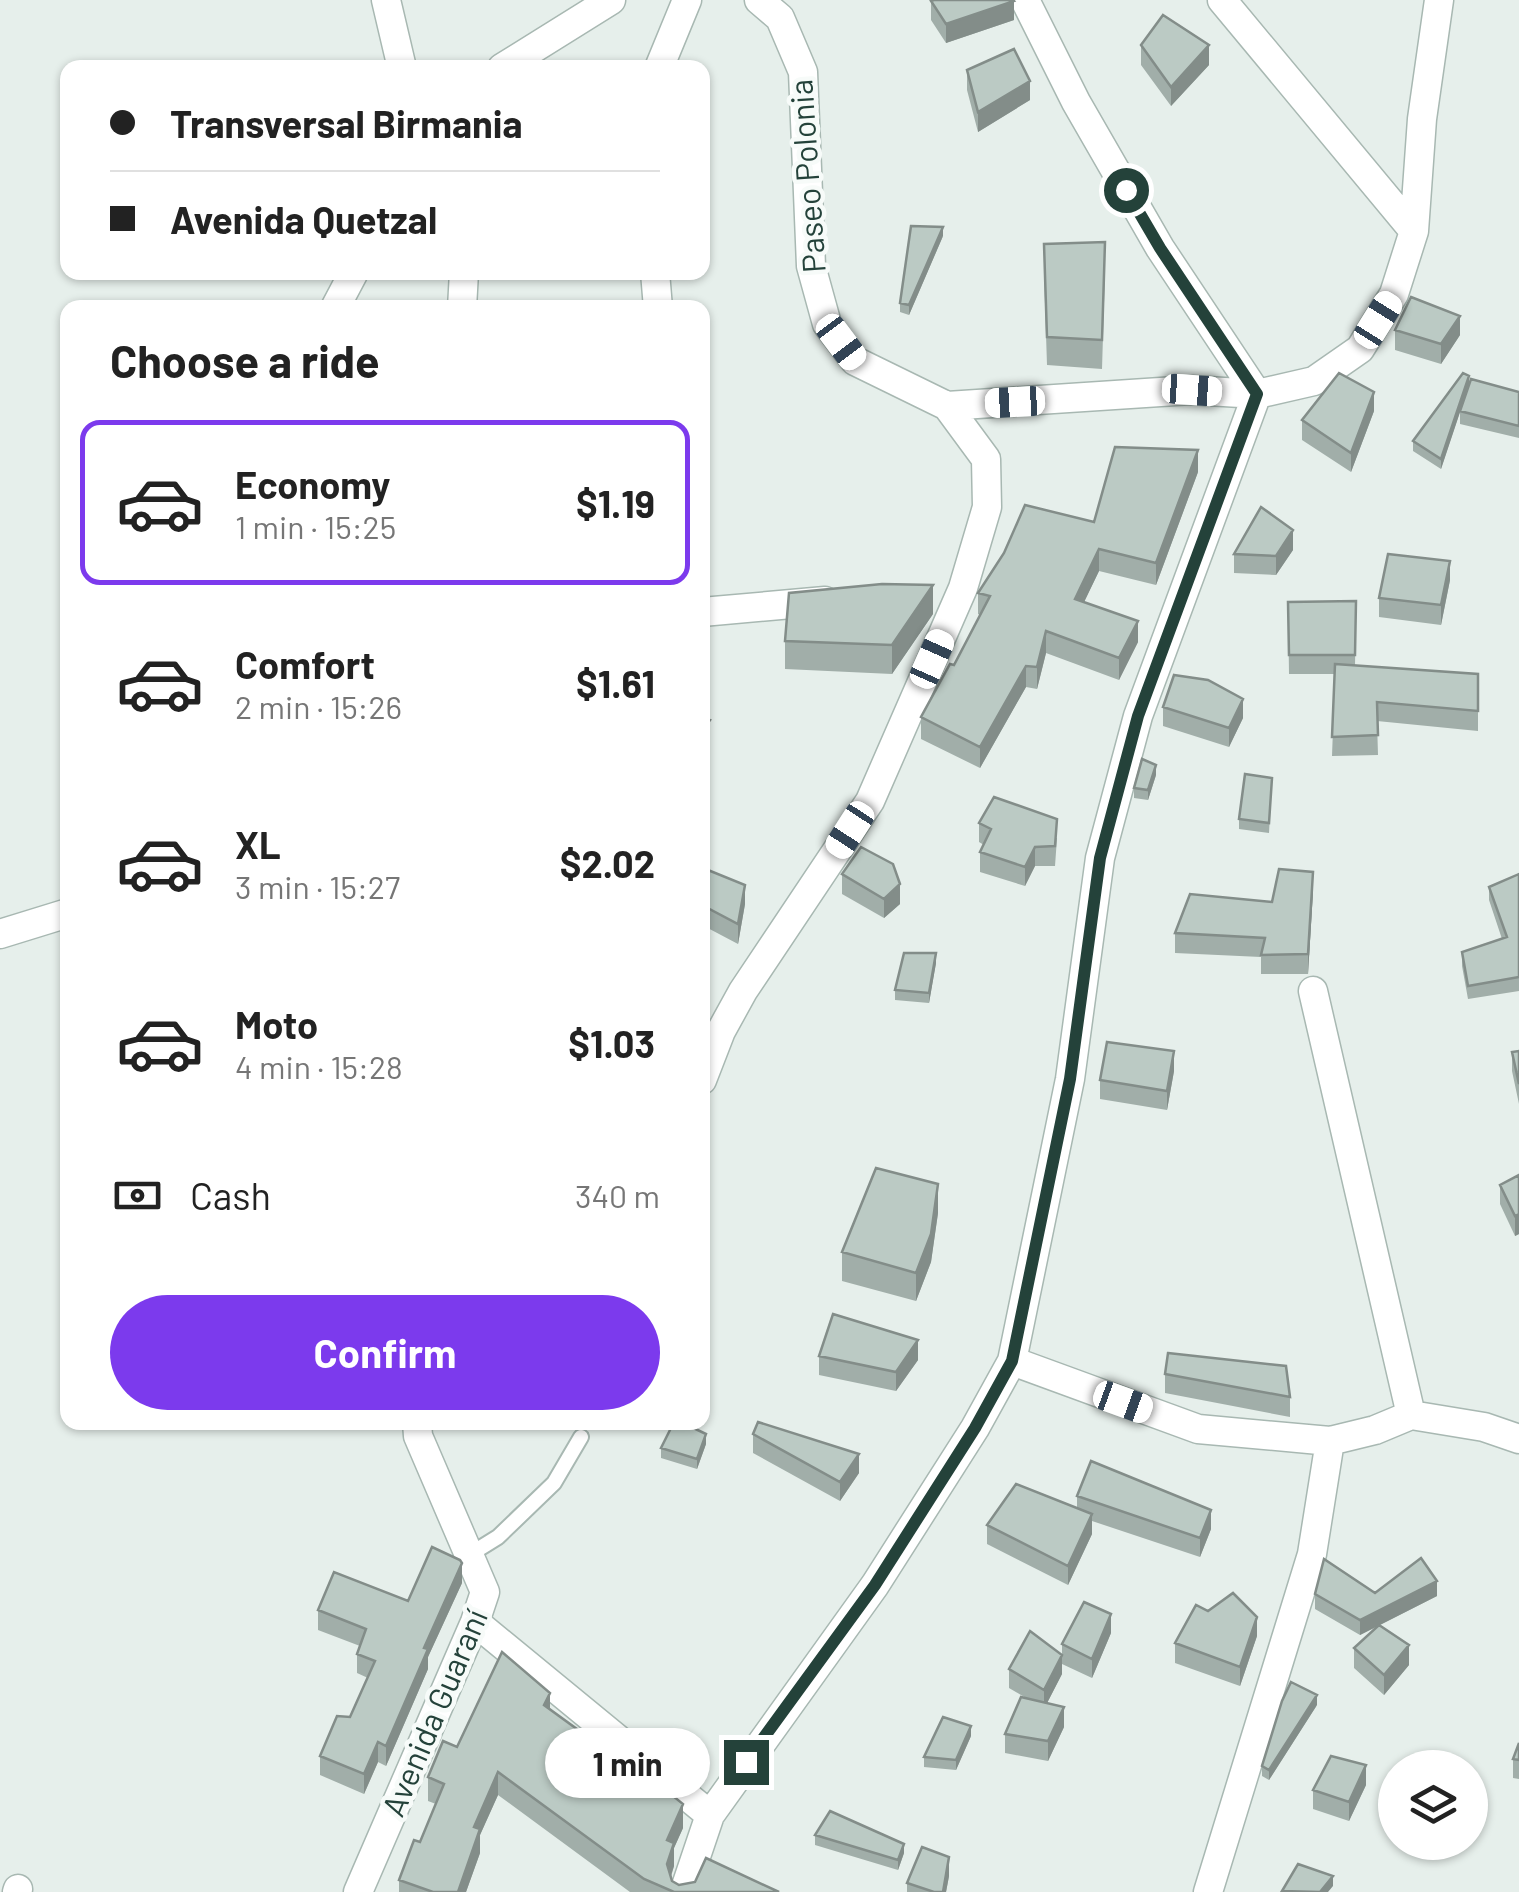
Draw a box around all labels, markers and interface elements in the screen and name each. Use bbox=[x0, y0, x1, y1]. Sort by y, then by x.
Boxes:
street label: Paseo Polonia bbox=[780, 78, 832, 274]
text: Transversal Birmania bbox=[170, 100, 523, 146]
route start bbox=[1104, 168, 1149, 213]
text: Avenida Quetzal bbox=[170, 196, 437, 242]
car bbox=[1349, 287, 1407, 353]
car bbox=[811, 309, 871, 375]
text: Choose a ride bbox=[110, 333, 380, 387]
car bbox=[1161, 373, 1223, 407]
car bbox=[984, 385, 1046, 419]
icon: car bbox=[115, 458, 205, 548]
text: Economy bbox=[235, 461, 390, 507]
text: $1.19 bbox=[576, 480, 655, 526]
text: 1 min · 15:25 bbox=[235, 507, 396, 545]
car bbox=[906, 625, 958, 693]
icon: car bbox=[115, 638, 205, 728]
text: Comfort bbox=[235, 641, 375, 687]
text: $1.61 bbox=[576, 660, 655, 706]
text: 2 min · 15:26 bbox=[235, 687, 402, 725]
car bbox=[821, 797, 879, 863]
icon: car bbox=[115, 818, 205, 908]
text: XL bbox=[235, 821, 281, 867]
text: $2.02 bbox=[560, 840, 655, 886]
text: 3 min · 15:27 bbox=[235, 867, 400, 905]
icon: car bbox=[115, 998, 205, 1088]
text: Moto bbox=[235, 1001, 318, 1047]
text: $1.03 bbox=[568, 1020, 655, 1066]
text: 4 min · 15:28 bbox=[235, 1047, 403, 1085]
icon: cash bbox=[110, 1168, 165, 1223]
text: Cash bbox=[190, 1172, 271, 1218]
text: 340 m bbox=[575, 1176, 660, 1214]
button: Confirm bbox=[110, 1295, 660, 1410]
car bbox=[1090, 1378, 1156, 1426]
street label: Avenida Guaraní bbox=[372, 1603, 494, 1821]
callout: 1 min bbox=[546, 1727, 711, 1797]
route end bbox=[724, 1740, 769, 1785]
text: 1 min bbox=[592, 1744, 663, 1782]
map controls bbox=[1378, 1750, 1488, 1860]
button: layers bbox=[1378, 1750, 1488, 1860]

